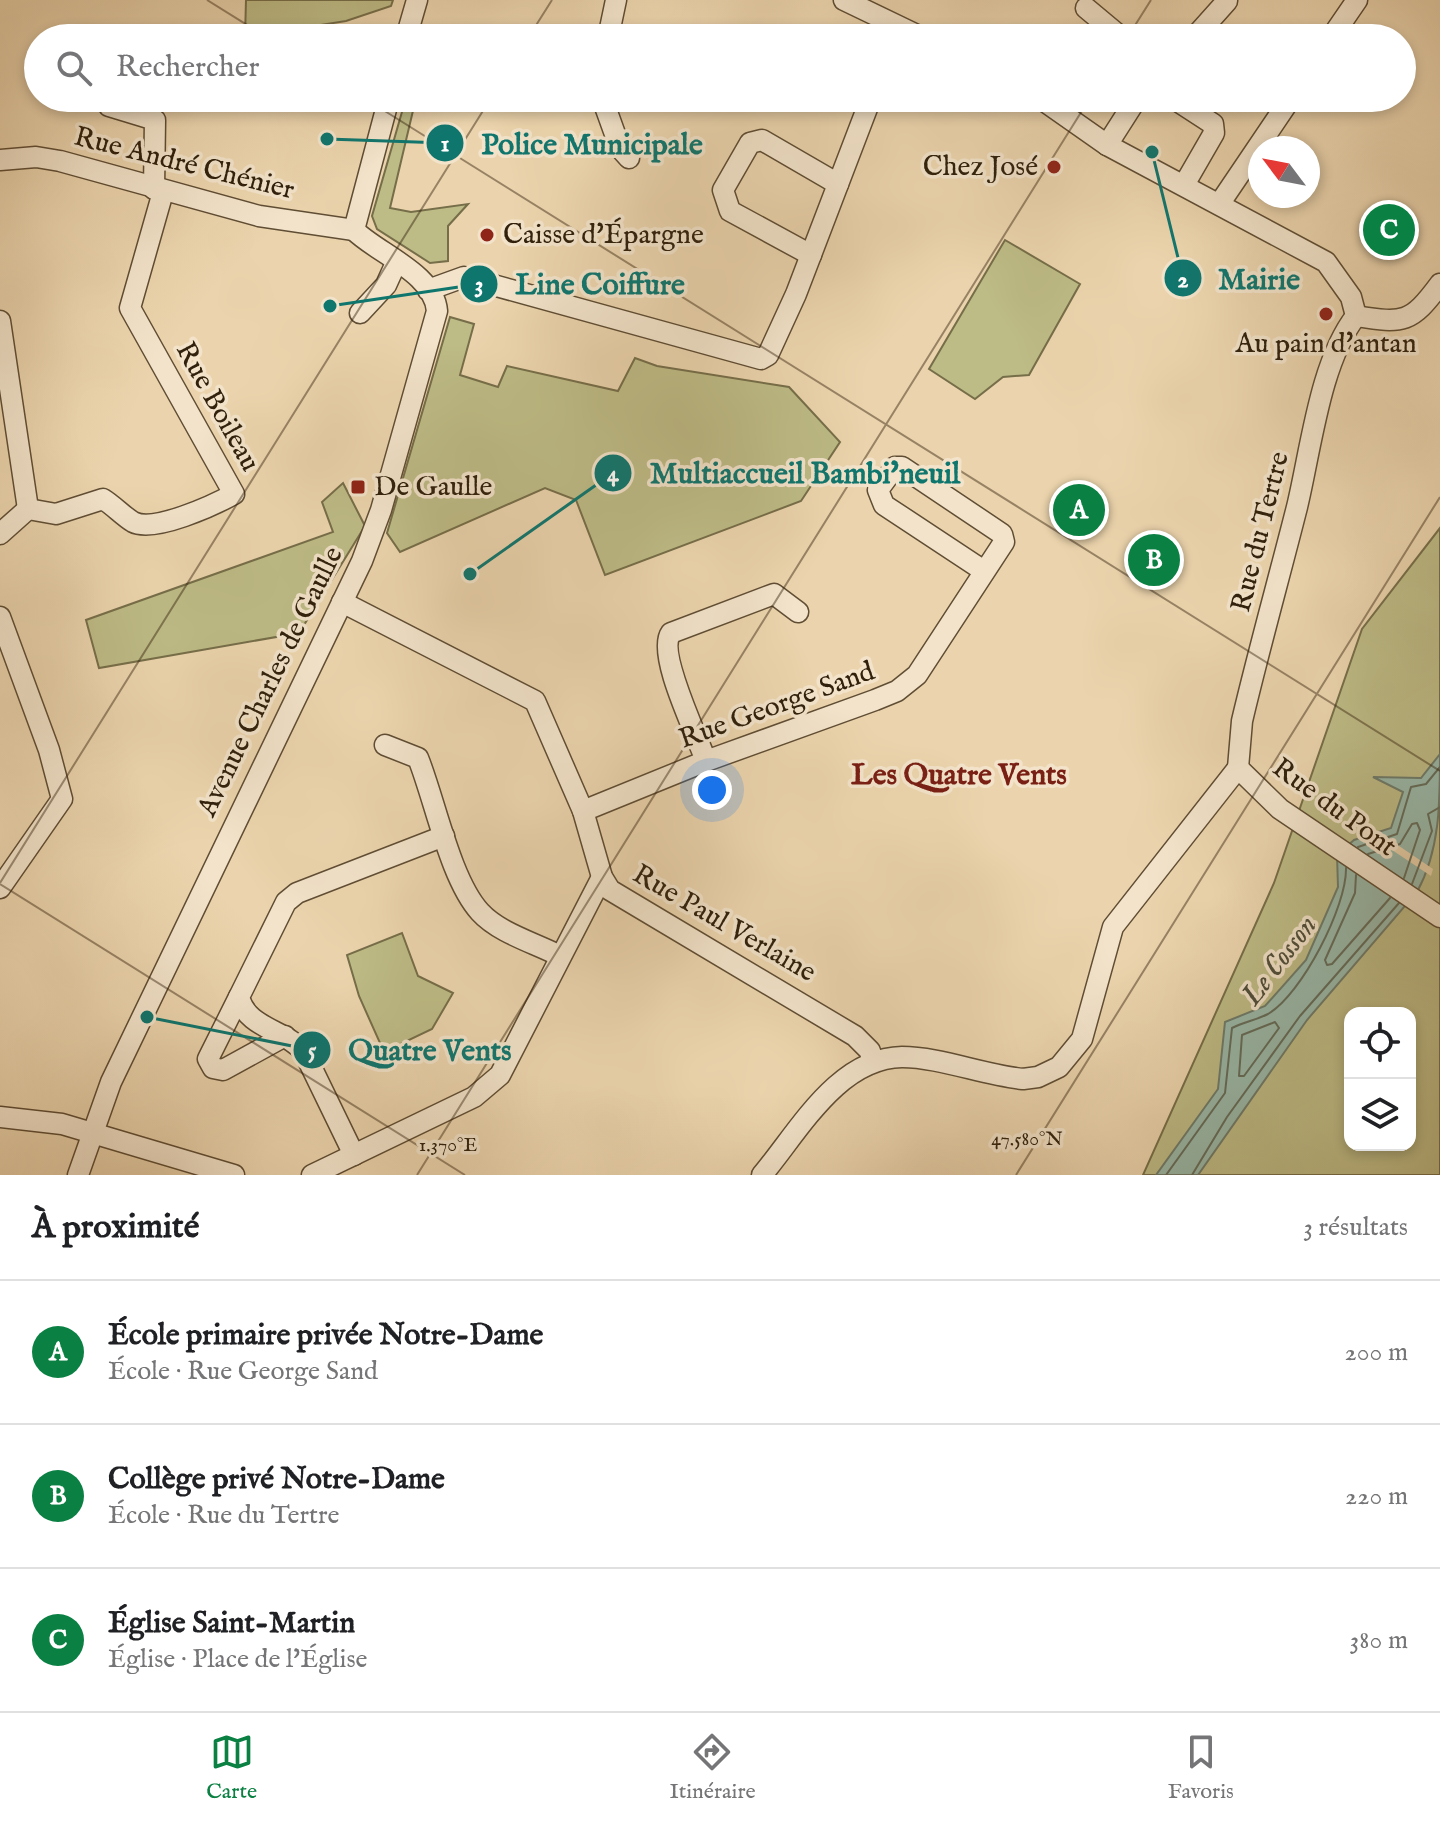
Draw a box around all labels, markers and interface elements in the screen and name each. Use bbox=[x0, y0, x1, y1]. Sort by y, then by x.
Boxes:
search box bbox=[24, 24, 1416, 112]
icon: search bbox=[52, 46, 96, 90]
text: Rechercher bbox=[116, 49, 260, 87]
callout: Police Municipale bbox=[425, 116, 718, 170]
street label: Rue André Chénier bbox=[70, 120, 298, 208]
text: Police Municipale bbox=[481, 127, 703, 165]
text: 1 bbox=[441, 129, 450, 160]
north arrow bbox=[1248, 136, 1320, 208]
place label: Chez José bbox=[923, 150, 1038, 185]
marker: Chez José bbox=[1045, 158, 1063, 176]
pin: C bbox=[1363, 200, 1415, 260]
place label: Caisse d'Épargne bbox=[503, 217, 704, 253]
marker: Caisse d'Épargne bbox=[478, 226, 496, 244]
callout: Mairie bbox=[1163, 251, 1316, 305]
callout: Line Coiffure bbox=[459, 257, 701, 311]
text: Mairie bbox=[1218, 262, 1300, 300]
text: 2 bbox=[1177, 265, 1189, 296]
text: Line Coiffure bbox=[515, 267, 685, 305]
text: 3 bbox=[475, 270, 483, 301]
marker: Au pain d'antan bbox=[1317, 305, 1335, 323]
place label: Au pain d'antan bbox=[1234, 327, 1417, 362]
street label: Rue Boileau bbox=[167, 336, 267, 478]
callout: Multiaccueil Bambi'neuil bbox=[593, 446, 976, 500]
street label: Rue du Tertre bbox=[1224, 448, 1298, 616]
text: Multiaccueil Bambi'neuil bbox=[650, 456, 961, 494]
text: 4 bbox=[607, 459, 620, 490]
place label: De Gaulle bbox=[374, 470, 493, 505]
marker: De Gaulle bbox=[349, 478, 367, 496]
pin: A bbox=[1053, 480, 1105, 540]
pin: B bbox=[1128, 530, 1180, 590]
street label: Avenue Charles de Gaulle bbox=[190, 541, 352, 824]
street label: Rue George Sand bbox=[674, 654, 880, 758]
street label: Rue du Pont bbox=[1265, 751, 1403, 865]
district label: Les Quatre Vents bbox=[851, 757, 1067, 795]
your location bbox=[692, 770, 732, 810]
street label: Rue Paul Verlaine bbox=[626, 857, 822, 991]
water label: Le Cosson bbox=[1233, 908, 1326, 1015]
map controls bbox=[1344, 1007, 1416, 1151]
button: locate bbox=[1344, 1007, 1416, 1079]
callout: Quatre Vents bbox=[292, 1023, 527, 1077]
text: Quatre Vents bbox=[348, 1033, 512, 1071]
text: 5 bbox=[308, 1036, 317, 1067]
button: layers bbox=[1344, 1079, 1416, 1151]
text: 47.580°N bbox=[991, 1127, 1063, 1152]
text: 1.370°E bbox=[419, 1133, 477, 1158]
text: À proximité bbox=[32, 1206, 199, 1249]
text: 3 résultats bbox=[1303, 1211, 1408, 1244]
text: École primaire privée Notre-Dame bbox=[108, 1317, 543, 1355]
text: A bbox=[49, 1336, 67, 1369]
text: 200 m bbox=[1344, 1336, 1408, 1369]
text: École · Rue George Sand bbox=[108, 1355, 378, 1388]
text: Collège privé Notre-Dame bbox=[108, 1461, 445, 1499]
text: B bbox=[49, 1480, 67, 1513]
text: 220 m bbox=[1345, 1480, 1408, 1513]
text: École · Rue du Tertre bbox=[108, 1499, 339, 1532]
text: Église Saint-Martin bbox=[108, 1605, 355, 1643]
text: C bbox=[49, 1624, 67, 1657]
text: 380 m bbox=[1350, 1624, 1408, 1657]
text: Église · Place de l'Église bbox=[108, 1643, 368, 1676]
tab: Carte bbox=[206, 1730, 257, 1806]
tab: Itinéraire bbox=[669, 1730, 756, 1806]
tab: Favoris bbox=[1168, 1730, 1234, 1806]

